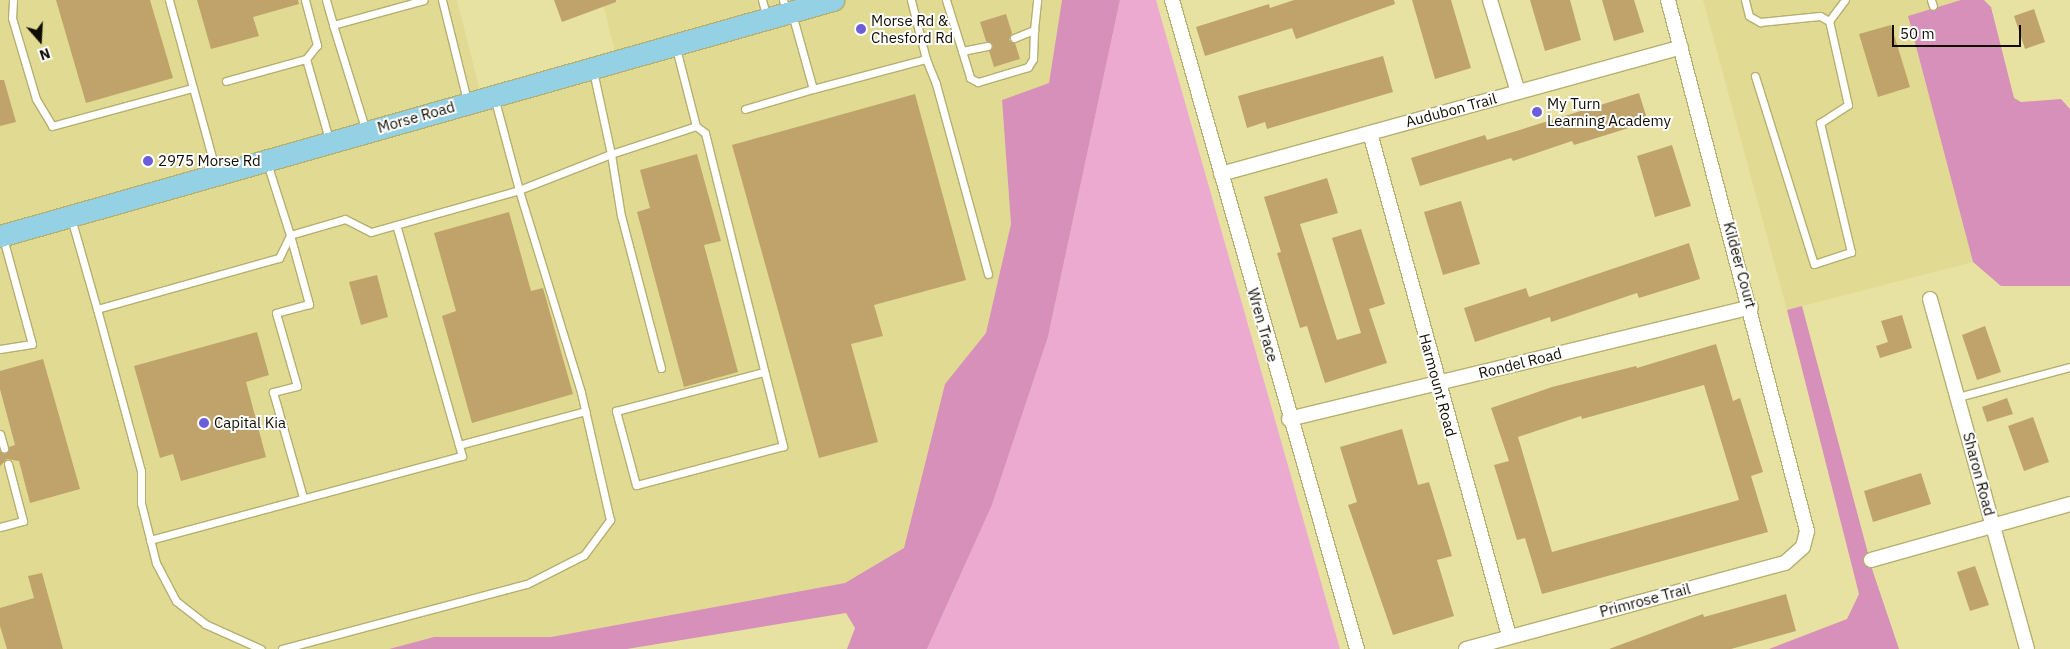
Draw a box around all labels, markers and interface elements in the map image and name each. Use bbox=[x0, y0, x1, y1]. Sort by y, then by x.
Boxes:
place label: Morse Rd & Chesford Rd bbox=[871, 11, 953, 46]
north arrow bbox=[15, 15, 65, 65]
scale bar bbox=[1895, 15, 2024, 47]
marker: Morse Rd & Chesford Rd bbox=[855, 23, 867, 35]
text: 50 m bbox=[1900, 24, 1935, 43]
text: N bbox=[37, 44, 53, 64]
street label: Audubon Trail bbox=[1403, 89, 1499, 131]
place label: My Turn Learning Academy bbox=[1547, 94, 1671, 129]
street label: Morse Road bbox=[375, 97, 457, 137]
marker: My Turn Learning Academy bbox=[1531, 106, 1543, 118]
place label: 2975 Morse Rd bbox=[158, 152, 261, 170]
marker: 2975 Morse Rd bbox=[142, 155, 154, 167]
street label: Kildeer Court bbox=[1720, 220, 1760, 310]
street label: Wren Trace bbox=[1244, 286, 1282, 364]
street label: Harmount Road bbox=[1416, 332, 1460, 438]
street label: Rondel Road bbox=[1476, 344, 1564, 382]
place label: Capital Kia bbox=[214, 414, 286, 432]
marker: Capital Kia bbox=[198, 417, 210, 429]
street label: Sharon Road bbox=[1959, 430, 1999, 518]
street label: Primrose Trail bbox=[1598, 579, 1692, 621]

